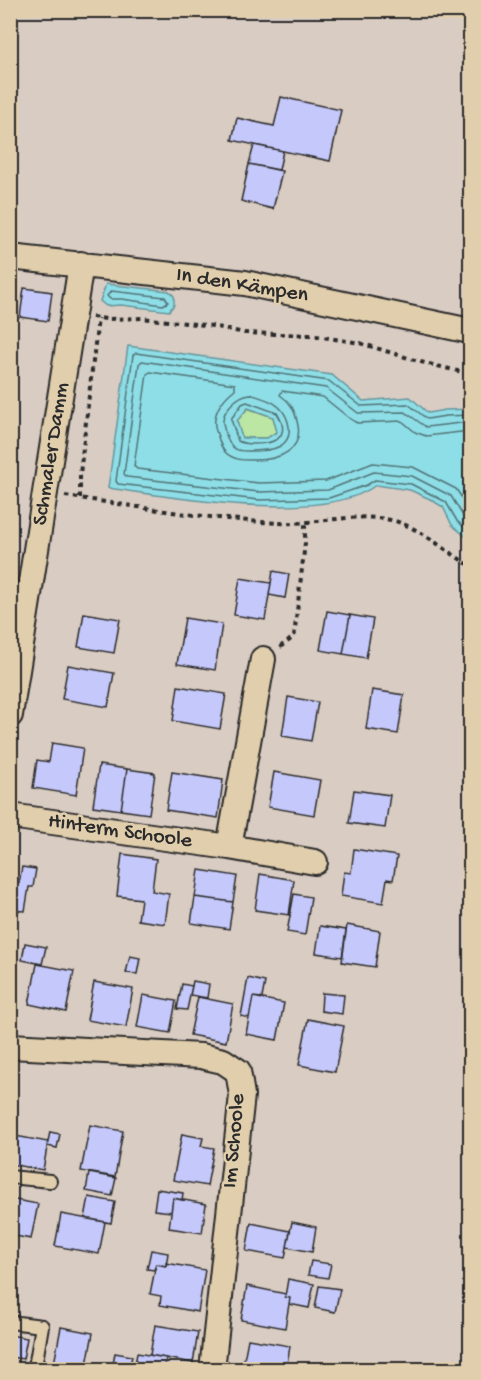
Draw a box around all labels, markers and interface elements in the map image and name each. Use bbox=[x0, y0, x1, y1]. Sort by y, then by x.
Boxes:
street label: In den Kämpen bbox=[174, 263, 310, 309]
street label: Schmaler Damm bbox=[28, 380, 76, 527]
street label: Hinterm Schoole bbox=[46, 809, 194, 855]
street label: Im Schoole bbox=[218, 1092, 252, 1189]

